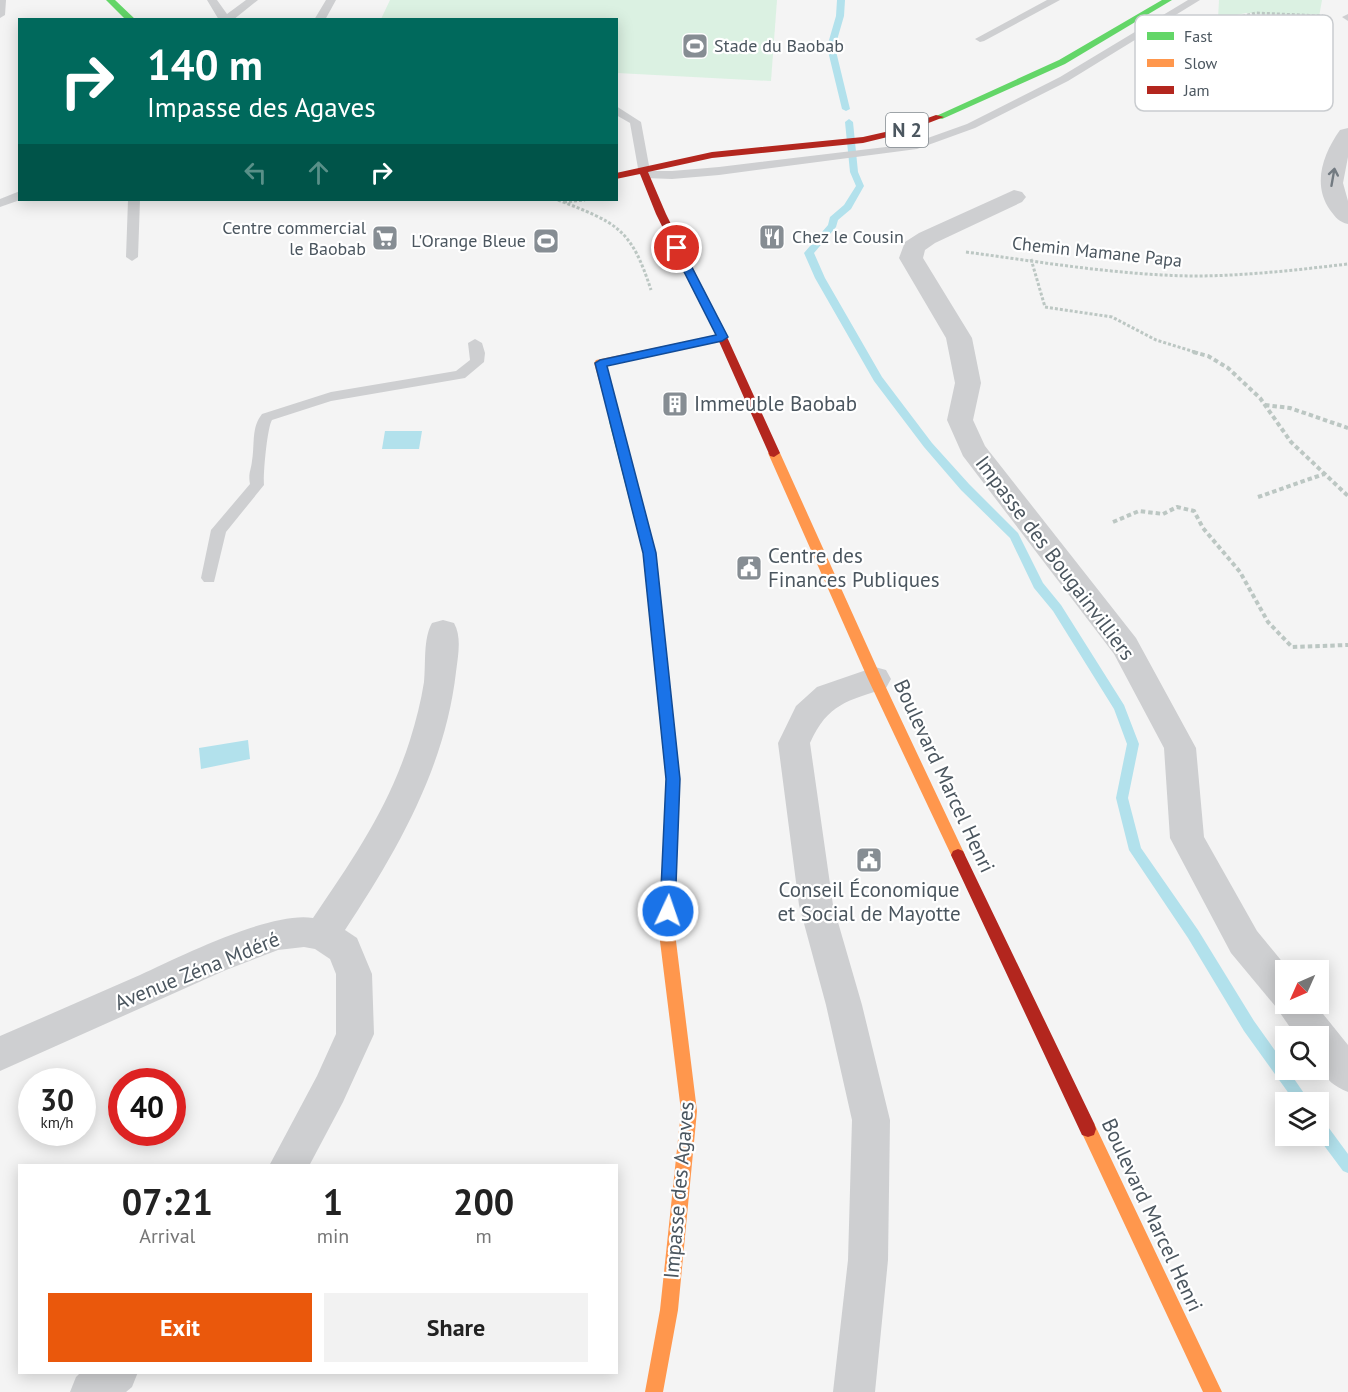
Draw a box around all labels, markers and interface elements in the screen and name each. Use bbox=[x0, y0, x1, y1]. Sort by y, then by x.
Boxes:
legend bbox=[1135, 15, 1333, 111]
text: Fast bbox=[1184, 26, 1213, 46]
sports icon: Stade du Baobab bbox=[680, 31, 710, 61]
place label: Stade du Baobab bbox=[714, 34, 844, 57]
text: 140 m bbox=[147, 37, 263, 92]
icon: right bbox=[48, 42, 126, 120]
text: Slow bbox=[1184, 53, 1218, 73]
text: Jam bbox=[1183, 80, 1210, 100]
text: Impasse des Agaves bbox=[147, 90, 376, 124]
road number: N 2 bbox=[886, 113, 928, 147]
icon: left bbox=[239, 156, 272, 189]
icon: ahead bbox=[302, 156, 335, 189]
icon: right bbox=[365, 156, 398, 189]
one-way arrow bbox=[1328, 168, 1339, 187]
place label: Centre commercial le Baobab bbox=[222, 216, 367, 260]
pin bbox=[651, 222, 702, 273]
restaurant icon: Chez le Cousin bbox=[757, 222, 787, 252]
supermarket icon: Centre commercial le Baobab bbox=[370, 223, 400, 253]
place label: Chez le Cousin bbox=[792, 225, 904, 248]
sports icon: L'Orange Bleue bbox=[531, 226, 561, 256]
place label: L'Orange Bleue bbox=[411, 229, 526, 252]
icon: arrive bbox=[660, 231, 693, 264]
street label: Chemin Mamane Papa bbox=[1011, 231, 1183, 272]
building icon: Immeuble Baobab bbox=[660, 389, 690, 419]
place label: Immeuble Baobab bbox=[694, 390, 857, 417]
street label: Impasse des Bougainvilliers bbox=[970, 450, 1141, 665]
place label: Centre des Finances Publiques bbox=[768, 542, 940, 593]
public building icon: Centre des Finances Publiques bbox=[734, 553, 764, 583]
street label: Boulevard Marcel Henri bbox=[888, 675, 1001, 877]
public building icon: Conseil Économique et Social de Mayotte bbox=[854, 845, 884, 875]
place label: Conseil Économique et Social de Mayotte bbox=[777, 876, 961, 927]
position arrow bbox=[636, 879, 700, 943]
street label: Avenue Zéna Mdéré bbox=[110, 925, 283, 1016]
north arrow bbox=[1275, 960, 1329, 1014]
map controls bbox=[1275, 960, 1329, 1146]
button: search bbox=[1275, 1026, 1329, 1080]
speed limit sign: 40 bbox=[108, 1068, 186, 1146]
text: 30 bbox=[40, 1080, 74, 1119]
button: layers bbox=[1275, 1092, 1329, 1146]
street label: Impasse des Agaves bbox=[657, 1100, 700, 1280]
text: km/h bbox=[41, 1113, 73, 1132]
street label: Boulevard Marcel Henri bbox=[1096, 1114, 1209, 1316]
text: 07:21 bbox=[122, 1178, 213, 1225]
text: 1 bbox=[323, 1178, 343, 1225]
text: 200 bbox=[453, 1178, 514, 1225]
text: Arrival bbox=[139, 1223, 195, 1249]
text: min bbox=[317, 1223, 349, 1249]
text: m bbox=[476, 1223, 492, 1249]
button: Exit bbox=[48, 1293, 312, 1362]
button: Share bbox=[324, 1293, 588, 1362]

